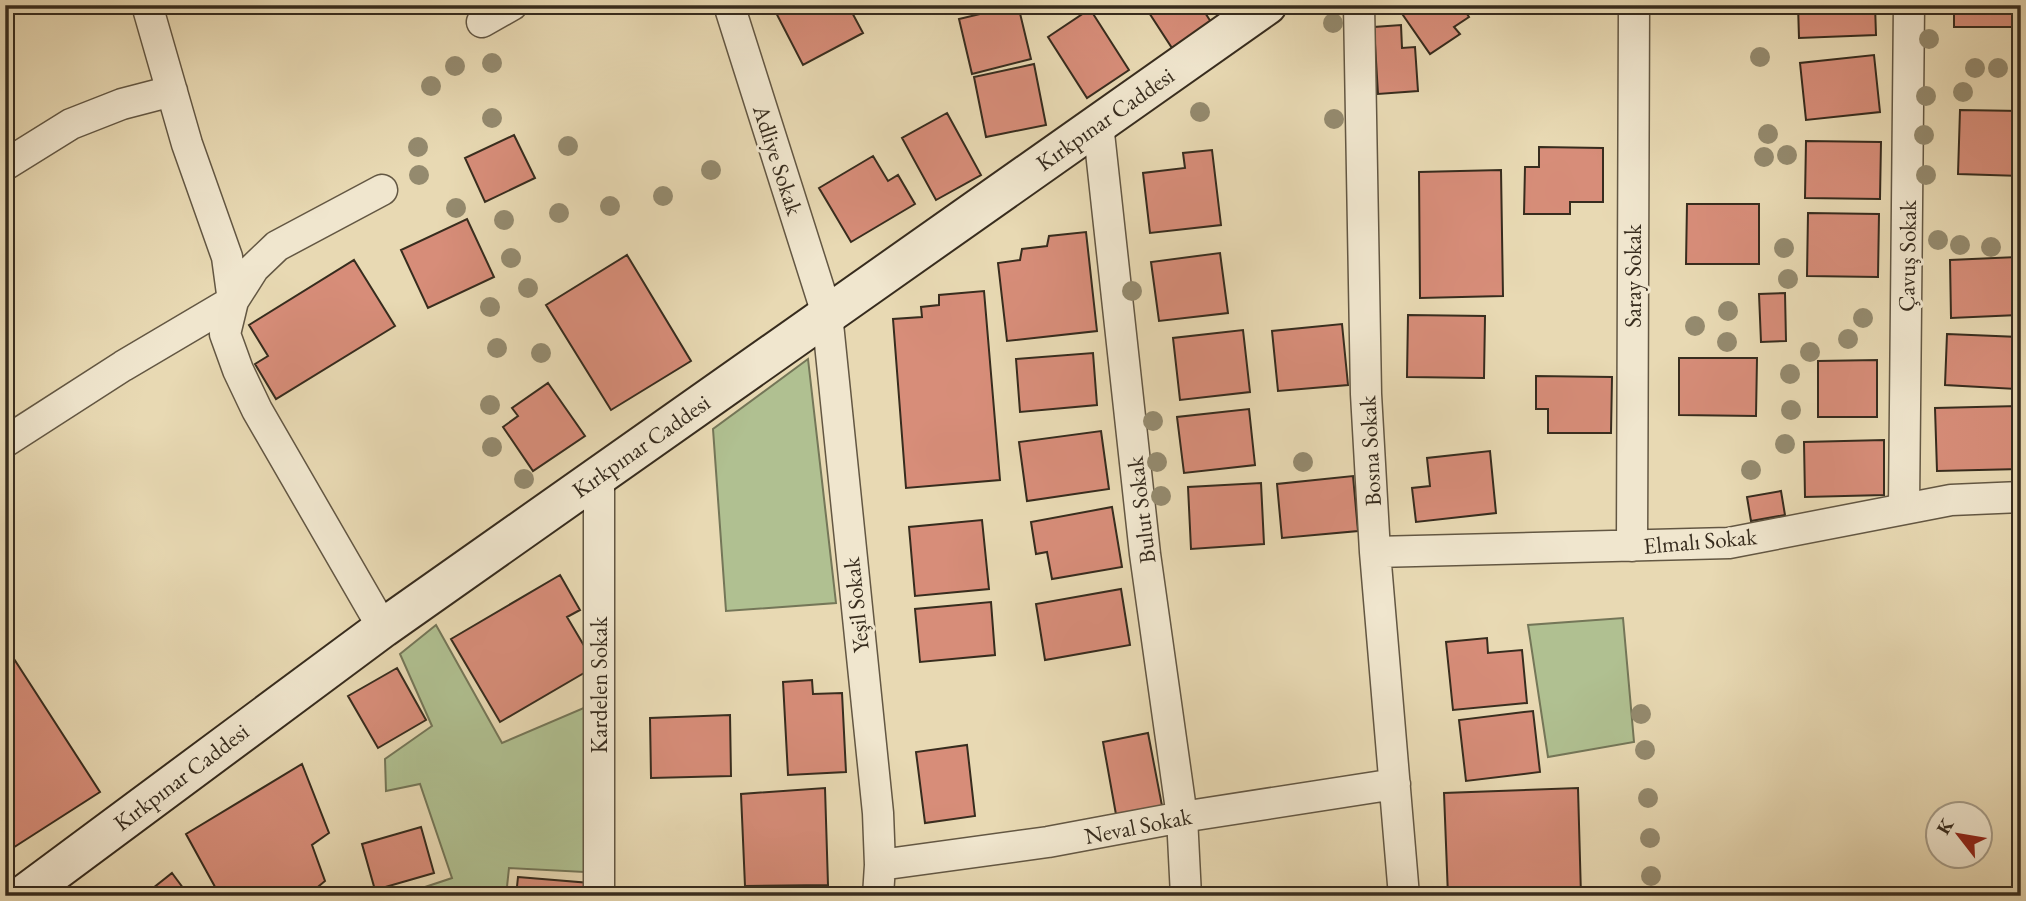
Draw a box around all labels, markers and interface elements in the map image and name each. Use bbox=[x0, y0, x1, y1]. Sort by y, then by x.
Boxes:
street label: Kırkpınar Caddesi bbox=[1030, 60, 1180, 178]
street label: Adliye Sokak bbox=[746, 100, 810, 220]
street label: Çavuş Sokak bbox=[1891, 199, 1923, 312]
street label: Saray Sokak bbox=[1618, 223, 1648, 328]
street label: Kırkpınar Caddesi bbox=[566, 387, 716, 505]
street label: Bosna Sokak bbox=[1352, 394, 1388, 507]
street label: Bulut Sokak bbox=[1119, 454, 1162, 565]
street label: Elmalı Sokak bbox=[1642, 521, 1759, 561]
street label: Yeşil Sokak bbox=[836, 555, 876, 654]
street label: Kardelen Sokak bbox=[584, 615, 614, 753]
street label: Kırkpınar Caddesi bbox=[107, 716, 255, 838]
north arrow bbox=[1924, 800, 1994, 870]
street label: Neval Sokak bbox=[1082, 801, 1195, 851]
text: K bbox=[1930, 813, 1960, 839]

